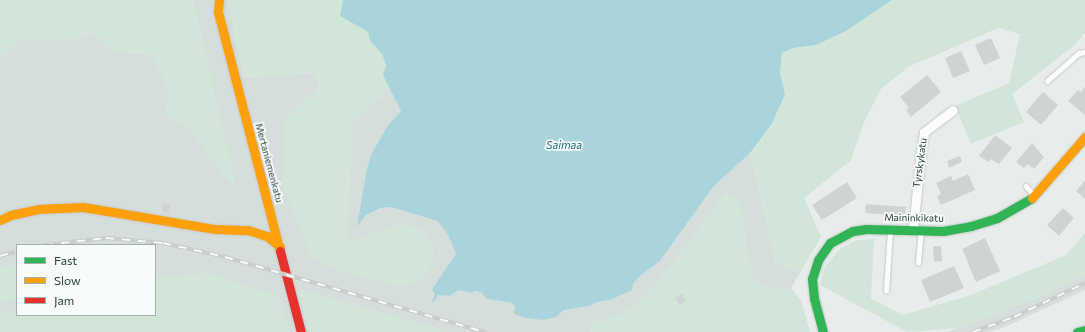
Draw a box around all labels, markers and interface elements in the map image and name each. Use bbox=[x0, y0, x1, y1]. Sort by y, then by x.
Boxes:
street label: Mertaniemenkatu bbox=[253, 122, 285, 204]
street label: Tyrskykatu bbox=[911, 137, 929, 189]
water label: Saimaa bbox=[546, 138, 582, 152]
street label: Maininkikatu bbox=[884, 211, 944, 225]
legend bbox=[16, 244, 156, 316]
text: Fast bbox=[54, 253, 77, 267]
text: Slow bbox=[54, 273, 81, 287]
text: Jam bbox=[54, 293, 74, 307]

